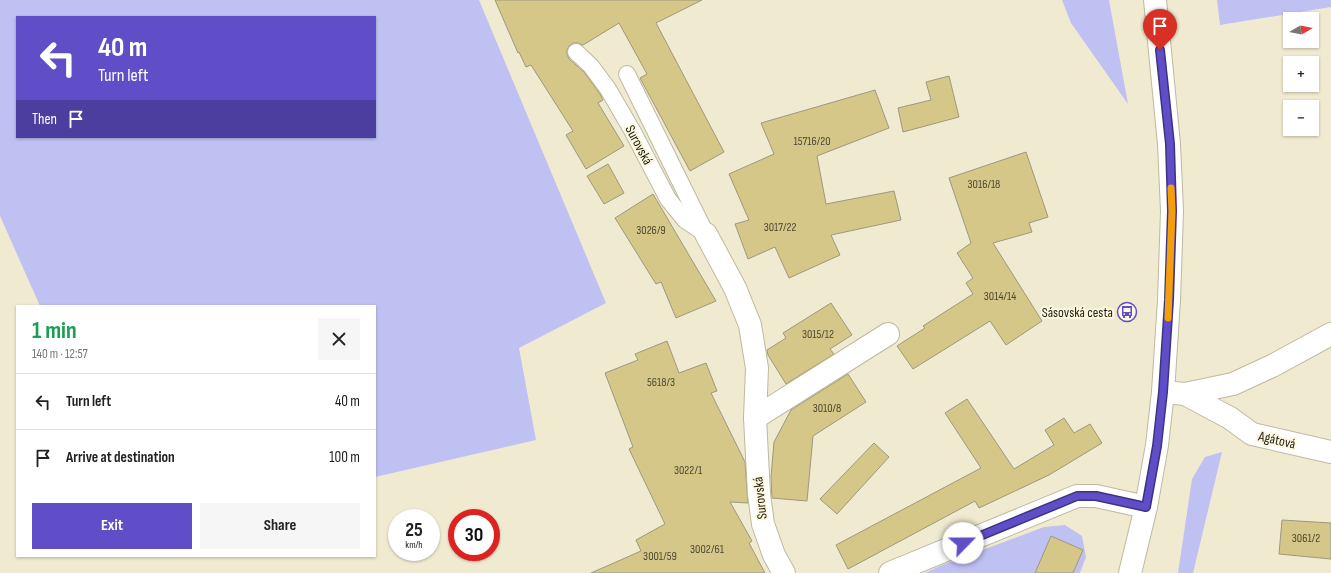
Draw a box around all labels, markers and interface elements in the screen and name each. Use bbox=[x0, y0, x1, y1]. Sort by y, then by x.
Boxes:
pin bbox=[1143, 9, 1177, 50]
north arrow bbox=[1283, 12, 1319, 48]
map controls bbox=[1283, 12, 1319, 136]
icon: arrive bbox=[1149, 15, 1171, 37]
text: 40 m bbox=[98, 31, 147, 64]
icon: left bbox=[32, 32, 84, 84]
button: + bbox=[1283, 56, 1319, 92]
text: Turn left bbox=[98, 65, 149, 86]
button: − bbox=[1283, 100, 1319, 136]
icon: arrive bbox=[65, 108, 87, 130]
text: Then bbox=[32, 110, 57, 129]
street label: Surovská bbox=[622, 122, 656, 168]
house number: 15716/20 bbox=[793, 134, 831, 149]
house number: 3016/18 bbox=[968, 177, 1000, 192]
house number: 3017/22 bbox=[764, 220, 796, 235]
house number: 3026/9 bbox=[636, 223, 666, 238]
house number: 3014/14 bbox=[984, 289, 1016, 304]
bus stop icon: Sásovská cesta bbox=[1116, 301, 1138, 323]
place label: Sásovská cesta bbox=[1042, 304, 1113, 321]
text: 1 min bbox=[32, 316, 77, 345]
button: close bbox=[318, 318, 360, 360]
house number: 3015/12 bbox=[802, 327, 834, 342]
text: 140 m · 12:57 bbox=[32, 346, 88, 362]
house number: 5618/3 bbox=[647, 375, 675, 390]
icon: left bbox=[32, 391, 54, 413]
text: Turn left bbox=[66, 392, 111, 411]
text: 40 m bbox=[335, 392, 360, 411]
house number: 3010/8 bbox=[813, 401, 841, 416]
street label: Agátová bbox=[1256, 427, 1297, 452]
icon: arrive bbox=[32, 447, 54, 469]
text: Arrive at destination bbox=[66, 448, 175, 467]
text: 100 m bbox=[329, 448, 360, 467]
house number: 3022/1 bbox=[674, 463, 703, 478]
street label: Surovská bbox=[749, 476, 771, 520]
button: Exit bbox=[32, 503, 192, 549]
button: Share bbox=[200, 503, 360, 549]
speed limit sign: 30 bbox=[448, 509, 500, 561]
text: 25 bbox=[405, 518, 423, 542]
position arrow bbox=[942, 522, 984, 564]
house number: 3061/2 bbox=[1292, 531, 1320, 546]
text: km/h bbox=[405, 539, 423, 551]
house number: 3002/61 bbox=[690, 542, 725, 557]
house number: 3001/59 bbox=[643, 549, 677, 564]

